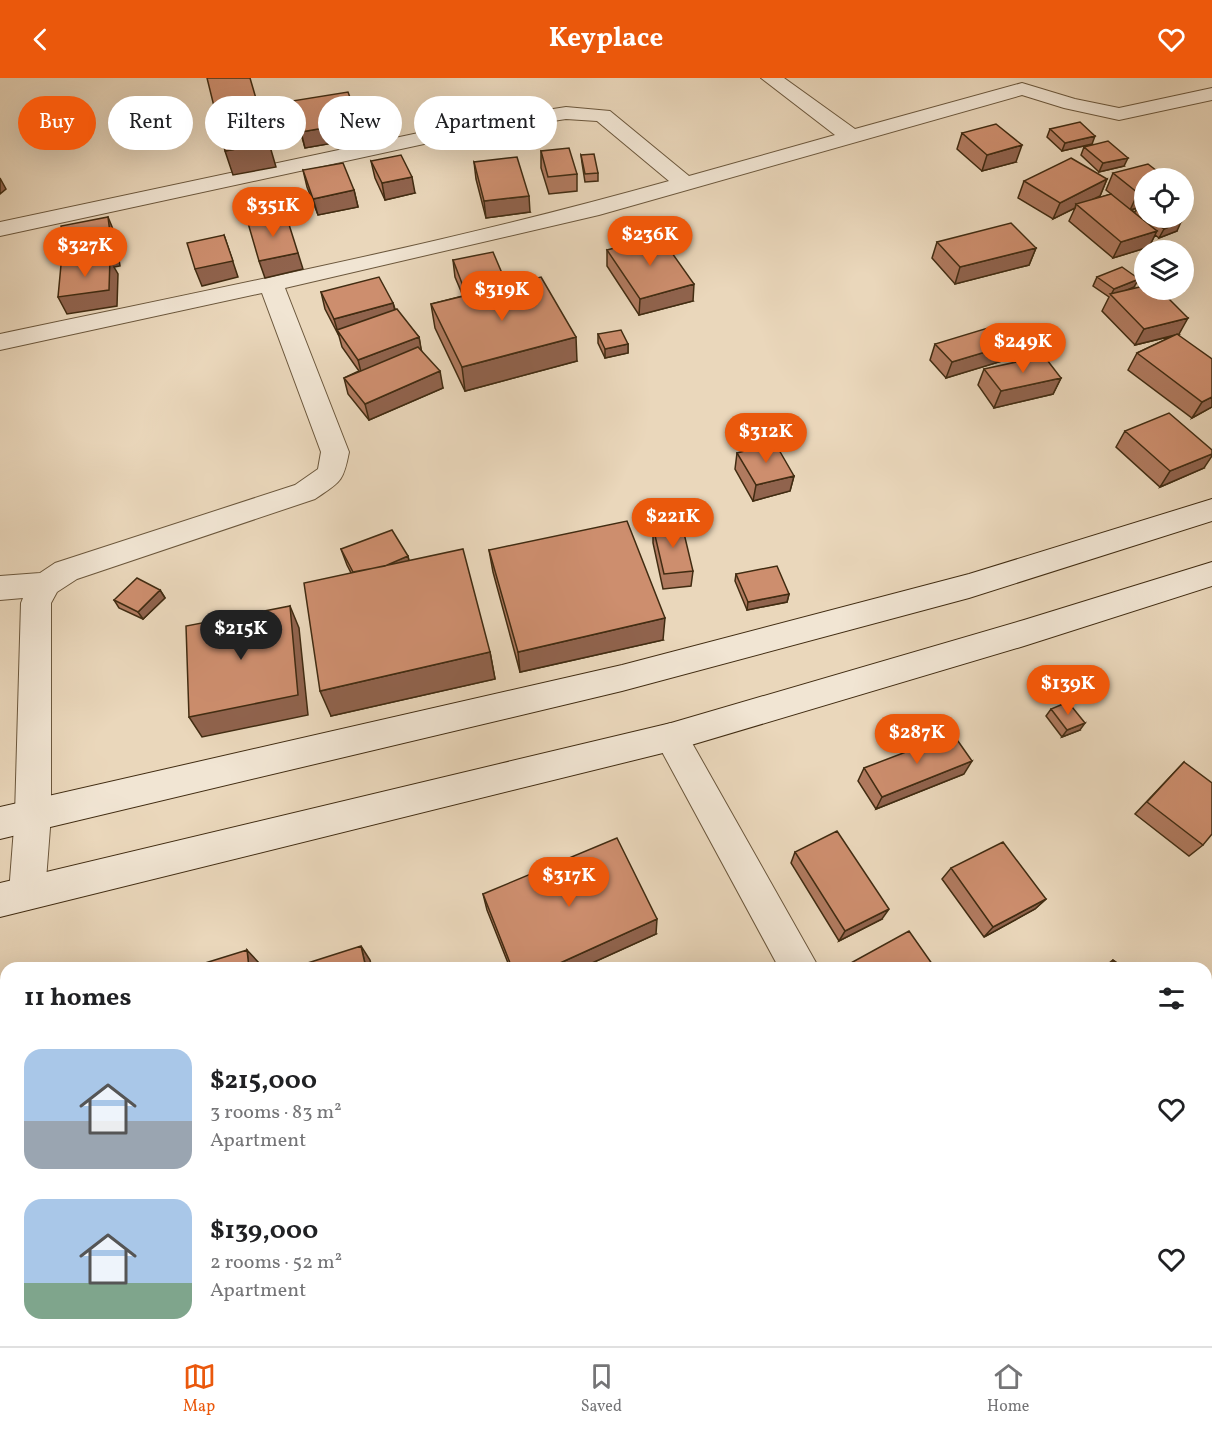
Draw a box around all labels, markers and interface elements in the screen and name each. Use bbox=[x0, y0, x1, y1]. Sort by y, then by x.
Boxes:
text: Keyplace bbox=[549, 20, 663, 58]
icon: back bbox=[24, 23, 57, 56]
icon: heart bbox=[1155, 23, 1188, 56]
chip: Buy bbox=[18, 96, 96, 150]
chip: Rent bbox=[108, 96, 193, 150]
chip: Filters bbox=[205, 96, 306, 150]
chip: New bbox=[318, 96, 402, 150]
chip: Apartment bbox=[414, 96, 557, 150]
map controls bbox=[1134, 168, 1194, 300]
button: locate bbox=[1134, 168, 1194, 228]
pin: $351K bbox=[231, 187, 315, 238]
text: $351K bbox=[246, 192, 300, 220]
pin: $236K bbox=[608, 216, 692, 267]
text: $236K bbox=[622, 221, 678, 249]
pin: $327K bbox=[43, 227, 127, 278]
text: $327K bbox=[57, 232, 113, 260]
button: layers bbox=[1134, 240, 1194, 300]
pin: $319K bbox=[460, 271, 544, 322]
text: $319K bbox=[475, 276, 529, 304]
pin: $249K bbox=[981, 323, 1065, 374]
text: $249K bbox=[994, 328, 1052, 356]
pin: $312K bbox=[724, 413, 808, 464]
text: $312K bbox=[739, 418, 793, 446]
pin: $221K bbox=[631, 498, 715, 549]
text: $221K bbox=[646, 503, 700, 531]
pin: $215K bbox=[199, 610, 283, 661]
text: $215K bbox=[214, 615, 268, 643]
pin: $139K bbox=[1026, 665, 1110, 716]
text: $139K bbox=[1041, 670, 1095, 698]
pin: $287K bbox=[875, 714, 959, 765]
text: $287K bbox=[889, 719, 945, 747]
pin: $317K bbox=[527, 857, 611, 908]
text: $317K bbox=[542, 862, 596, 890]
text: 11 homes bbox=[24, 980, 131, 1016]
icon: filters bbox=[1155, 982, 1188, 1015]
text: $215,000 bbox=[210, 1063, 317, 1099]
icon: home bbox=[72, 1073, 144, 1145]
icon: heart bbox=[1155, 1093, 1188, 1126]
text: 3 rooms · 83 m² bbox=[210, 1099, 342, 1127]
text: Apartment bbox=[210, 1127, 306, 1155]
text: $139,000 bbox=[210, 1213, 318, 1249]
icon: home bbox=[72, 1223, 144, 1295]
icon: heart bbox=[1155, 1243, 1188, 1276]
text: 2 rooms · 52 m² bbox=[210, 1249, 342, 1277]
text: Apartment bbox=[210, 1277, 306, 1305]
tab: Map bbox=[183, 1360, 216, 1418]
tab: Saved bbox=[581, 1360, 622, 1418]
tab: Home bbox=[987, 1360, 1029, 1418]

